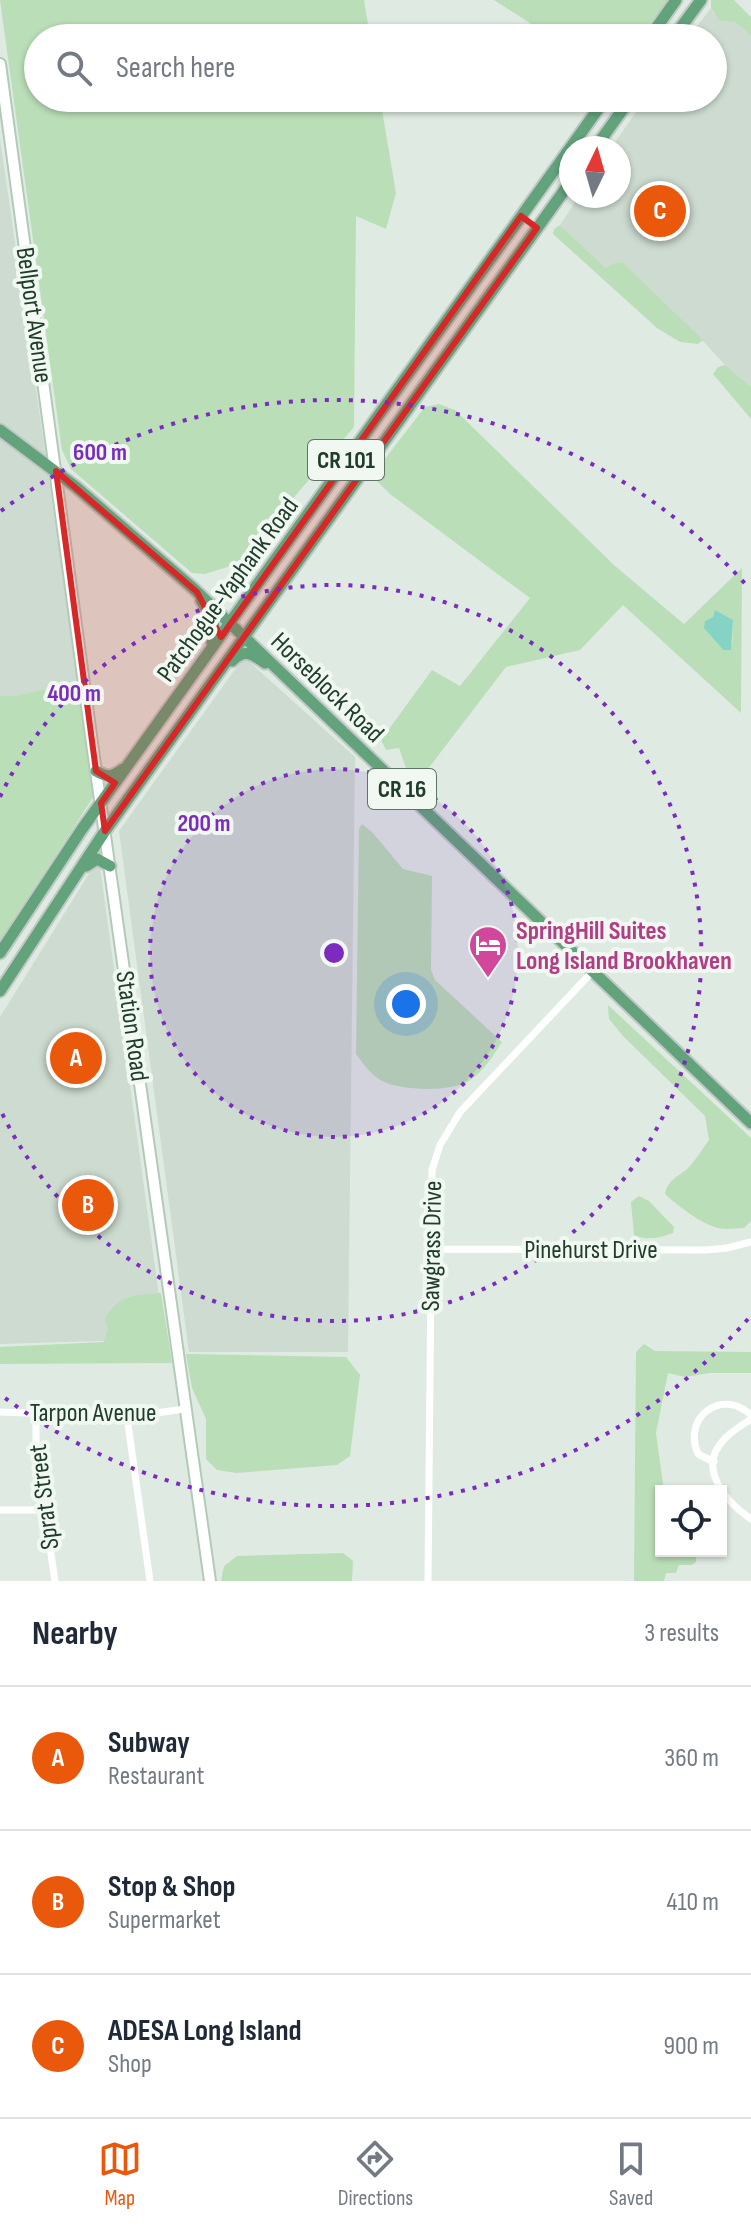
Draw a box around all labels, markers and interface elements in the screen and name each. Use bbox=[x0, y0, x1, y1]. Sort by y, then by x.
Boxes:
search box bbox=[24, 24, 727, 112]
icon: search bbox=[52, 46, 96, 90]
text: Search here bbox=[116, 50, 235, 86]
north arrow bbox=[559, 136, 631, 208]
pin: C bbox=[634, 181, 686, 241]
street label: Bellport Avenue bbox=[9, 245, 58, 385]
text: 600 m bbox=[73, 438, 127, 467]
road number: CR 101 bbox=[308, 440, 384, 480]
street label: Patchogue-Yaphank Road bbox=[151, 492, 306, 688]
street label: Horseblock Road bbox=[264, 627, 390, 750]
text: 400 m bbox=[47, 679, 101, 708]
road number: CR 16 bbox=[368, 769, 436, 809]
text: 200 m bbox=[177, 809, 231, 838]
place label: SpringHill Suites Long Island Brookhaven bbox=[516, 916, 732, 977]
hotel icon: SpringHill Suites Long Island Brookhaven bbox=[467, 924, 509, 979]
centre of rings bbox=[320, 939, 348, 967]
street label: Station Road bbox=[108, 969, 155, 1083]
your location bbox=[386, 984, 426, 1024]
pin: A bbox=[50, 1028, 102, 1088]
pin: B bbox=[62, 1175, 114, 1235]
street label: Sawgrass Drive bbox=[416, 1181, 449, 1312]
street label: Pinehurst Drive bbox=[524, 1235, 658, 1266]
street label: Tarpon Avenue bbox=[30, 1398, 156, 1429]
street label: Sprat Street bbox=[23, 1442, 66, 1551]
map controls bbox=[655, 1485, 727, 1557]
button: locate bbox=[655, 1485, 727, 1557]
text: Nearby bbox=[32, 1613, 118, 1654]
text: 3 results bbox=[644, 1618, 719, 1649]
text: Subway bbox=[108, 1725, 190, 1761]
text: A bbox=[52, 1743, 64, 1774]
text: 360 m bbox=[664, 1743, 719, 1774]
text: Restaurant bbox=[108, 1761, 204, 1792]
text: Stop & Shop bbox=[108, 1869, 236, 1905]
text: B bbox=[52, 1887, 64, 1918]
text: 410 m bbox=[667, 1887, 719, 1918]
text: Supermarket bbox=[108, 1905, 221, 1936]
text: ADESA Long Island bbox=[108, 2013, 302, 2049]
text: C bbox=[51, 2031, 65, 2062]
text: 900 m bbox=[663, 2031, 719, 2062]
text: Shop bbox=[108, 2049, 152, 2080]
tab: Map bbox=[98, 2137, 142, 2212]
tab: Directions bbox=[338, 2137, 413, 2212]
tab: Saved bbox=[609, 2137, 653, 2212]

